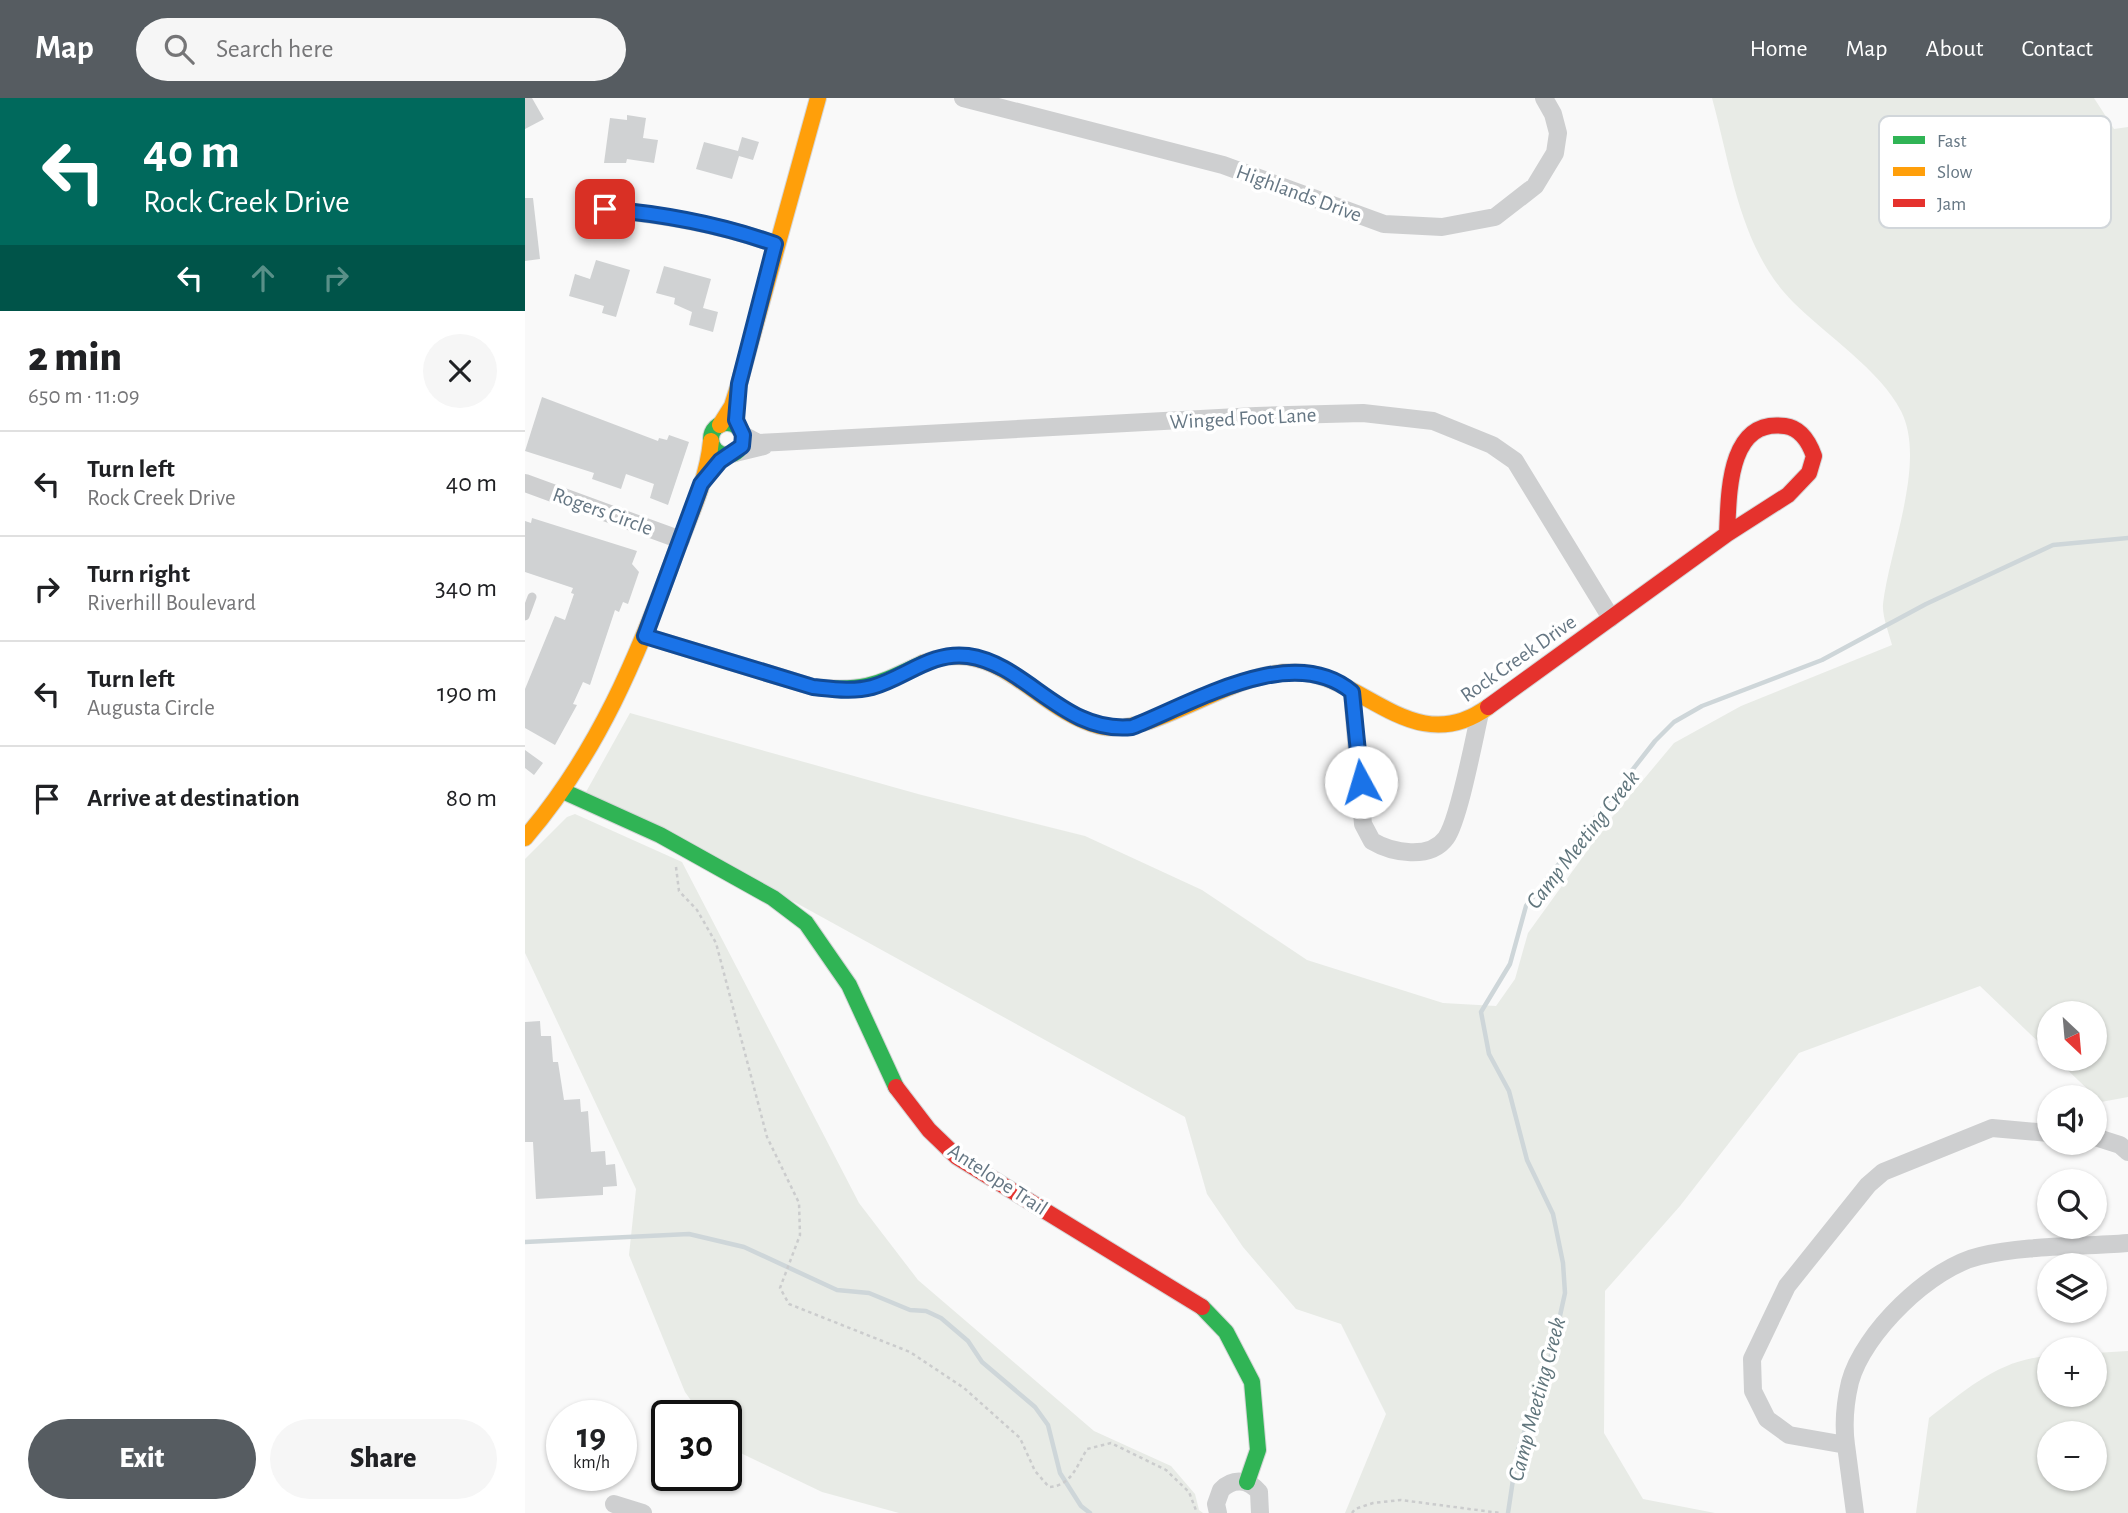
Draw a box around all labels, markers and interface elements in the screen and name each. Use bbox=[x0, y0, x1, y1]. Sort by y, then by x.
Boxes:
search box bbox=[136, 18, 626, 81]
icon: search bbox=[160, 30, 198, 68]
text: Map bbox=[35, 32, 94, 65]
text: Search here bbox=[216, 36, 334, 62]
text: Home bbox=[1750, 37, 1808, 61]
text: Map bbox=[1846, 37, 1888, 61]
text: About bbox=[1926, 37, 1983, 61]
text: Contact bbox=[2021, 37, 2093, 61]
legend bbox=[1879, 116, 2111, 228]
icon: left bbox=[28, 126, 119, 217]
text: 40 m bbox=[143, 128, 240, 177]
text: Fast bbox=[1937, 132, 1967, 151]
street label: Highlands Drive bbox=[1233, 161, 1364, 226]
text: Slow bbox=[1937, 163, 1973, 182]
pin bbox=[575, 179, 635, 239]
text: Rock Creek Drive bbox=[143, 186, 350, 218]
icon: arrive bbox=[586, 190, 624, 228]
text: Jam bbox=[1937, 195, 1966, 214]
icon: left bbox=[171, 259, 209, 297]
icon: ahead bbox=[244, 259, 282, 297]
icon: right bbox=[317, 259, 355, 297]
button: close bbox=[423, 334, 497, 408]
text: 2 min bbox=[28, 336, 122, 378]
text: 650 m · 11:09 bbox=[28, 385, 140, 408]
street label: Winged Foot Lane bbox=[1169, 404, 1317, 433]
text: Turn left bbox=[87, 456, 175, 482]
icon: left bbox=[28, 465, 66, 503]
text: 40 m bbox=[446, 470, 497, 496]
street label: Rogers Circle bbox=[550, 484, 656, 539]
text: Rock Creek Drive bbox=[87, 487, 236, 510]
text: Turn right bbox=[87, 561, 190, 587]
icon: right bbox=[28, 570, 66, 608]
text: 340 m bbox=[435, 575, 497, 601]
text: Riverhill Boulevard bbox=[87, 592, 256, 615]
street label: Rock Creek Drive bbox=[1457, 611, 1580, 706]
text: Turn left bbox=[87, 666, 175, 692]
icon: left bbox=[28, 675, 66, 713]
text: 190 m bbox=[437, 680, 497, 706]
text: Augusta Circle bbox=[87, 697, 215, 720]
position arrow bbox=[1324, 745, 1398, 819]
water label: Camp Meeting Creek bbox=[1522, 766, 1644, 913]
icon: arrive bbox=[28, 780, 66, 818]
text: Arrive at destination bbox=[87, 785, 300, 811]
text: 80 m bbox=[446, 785, 497, 811]
north arrow bbox=[2037, 1001, 2107, 1071]
map controls bbox=[2037, 1001, 2107, 1491]
button: sound bbox=[2037, 1085, 2107, 1155]
street label: Antelope Trail bbox=[944, 1140, 1051, 1219]
button: search bbox=[2037, 1169, 2107, 1239]
button: layers bbox=[2037, 1253, 2107, 1323]
water label: Camp Meeting Creek bbox=[1505, 1315, 1570, 1484]
button: + bbox=[2037, 1337, 2107, 1407]
speed limit sign: 30 bbox=[651, 1400, 742, 1491]
button: Exit bbox=[28, 1419, 256, 1499]
button: Share bbox=[270, 1419, 497, 1499]
text: 19 bbox=[577, 1419, 606, 1454]
button: − bbox=[2037, 1421, 2107, 1491]
text: km/h bbox=[573, 1454, 610, 1472]

